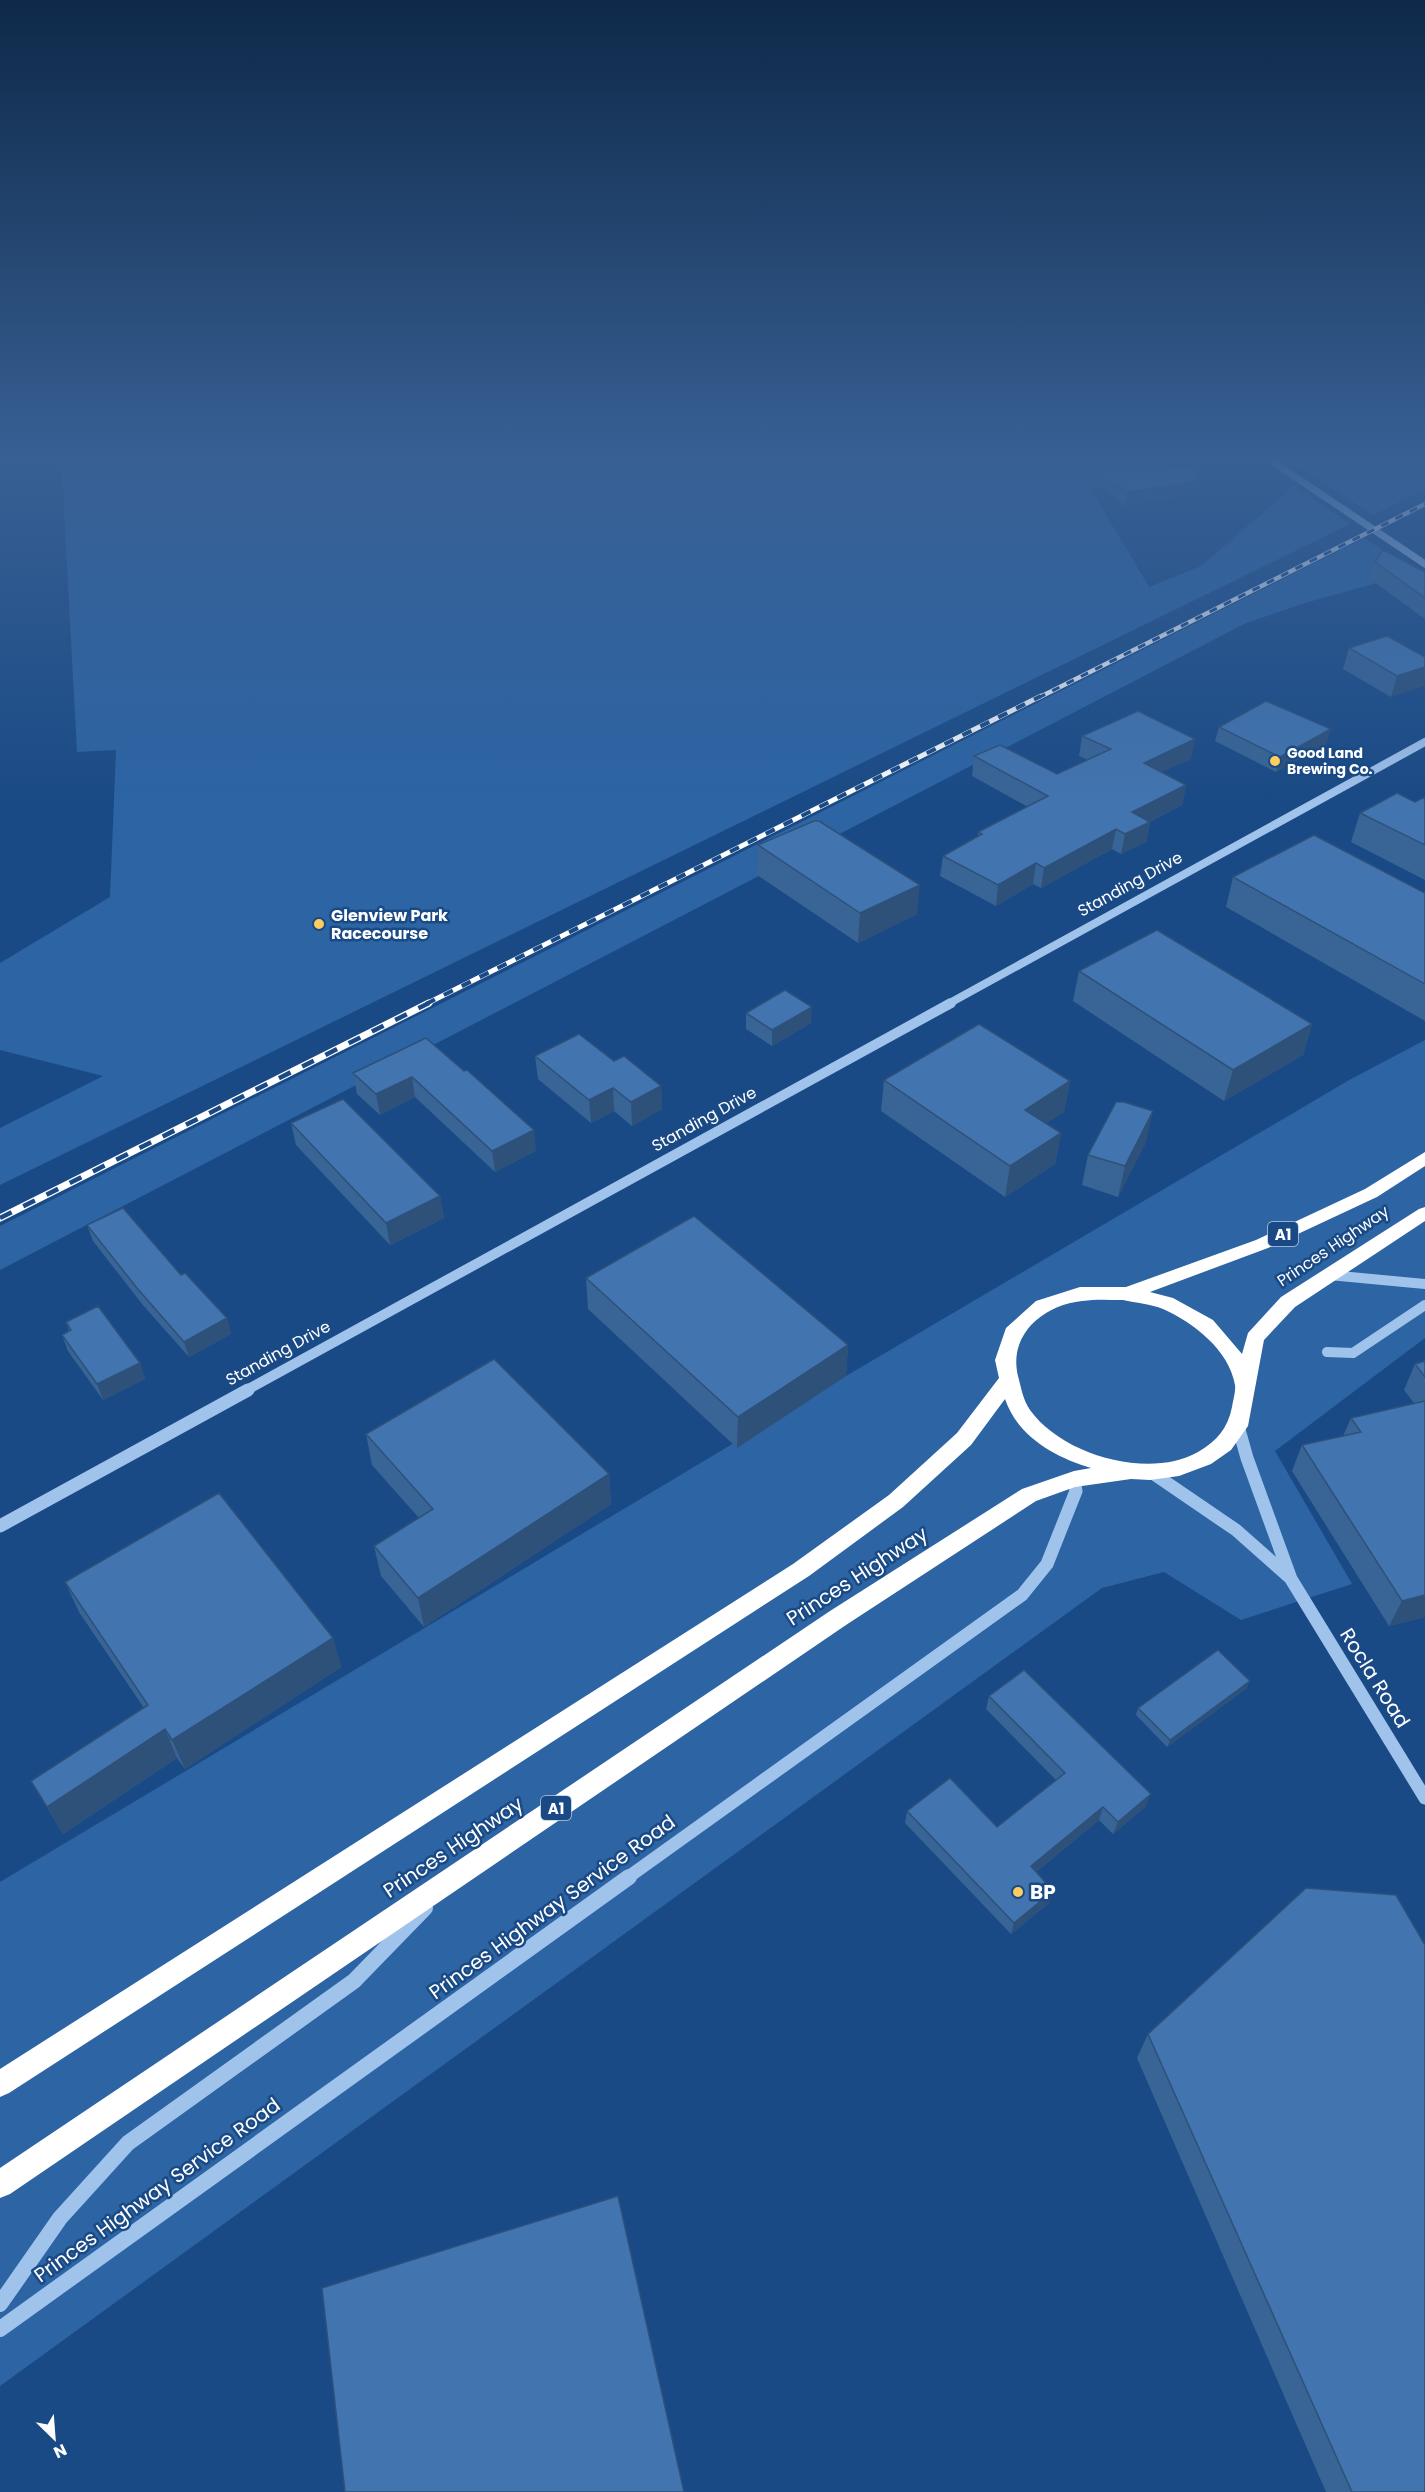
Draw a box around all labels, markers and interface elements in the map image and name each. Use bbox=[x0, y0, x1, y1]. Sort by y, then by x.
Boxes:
place label: Good Land Brewing Co. bbox=[1287, 743, 1373, 779]
marker: Good Land Brewing Co. bbox=[1268, 754, 1282, 768]
street label: Standing Drive bbox=[1073, 846, 1187, 922]
place label: Glenview Park Racecourse bbox=[331, 904, 448, 945]
marker: Glenview Park Racecourse bbox=[312, 917, 326, 931]
street label: Standing Drive bbox=[647, 1081, 761, 1157]
street label: Princes Highway bbox=[1272, 1200, 1394, 1292]
road number: A1 bbox=[1268, 1222, 1298, 1246]
street label: Standing Drive bbox=[221, 1315, 335, 1391]
street label: Princes Highway bbox=[781, 1520, 933, 1632]
street label: Rocla Road bbox=[1333, 1623, 1417, 1733]
street label: Princes Highway bbox=[377, 1790, 529, 1904]
road number: A1 bbox=[541, 1796, 571, 1820]
street label: Princes Highway Service Road bbox=[423, 1808, 681, 2006]
place label: BP bbox=[1030, 1878, 1056, 1906]
marker: BP bbox=[1011, 1885, 1025, 1899]
street label: Princes Highway Service Road bbox=[28, 2091, 286, 2289]
north arrow bbox=[24, 2408, 84, 2468]
text: N bbox=[50, 2438, 70, 2464]

